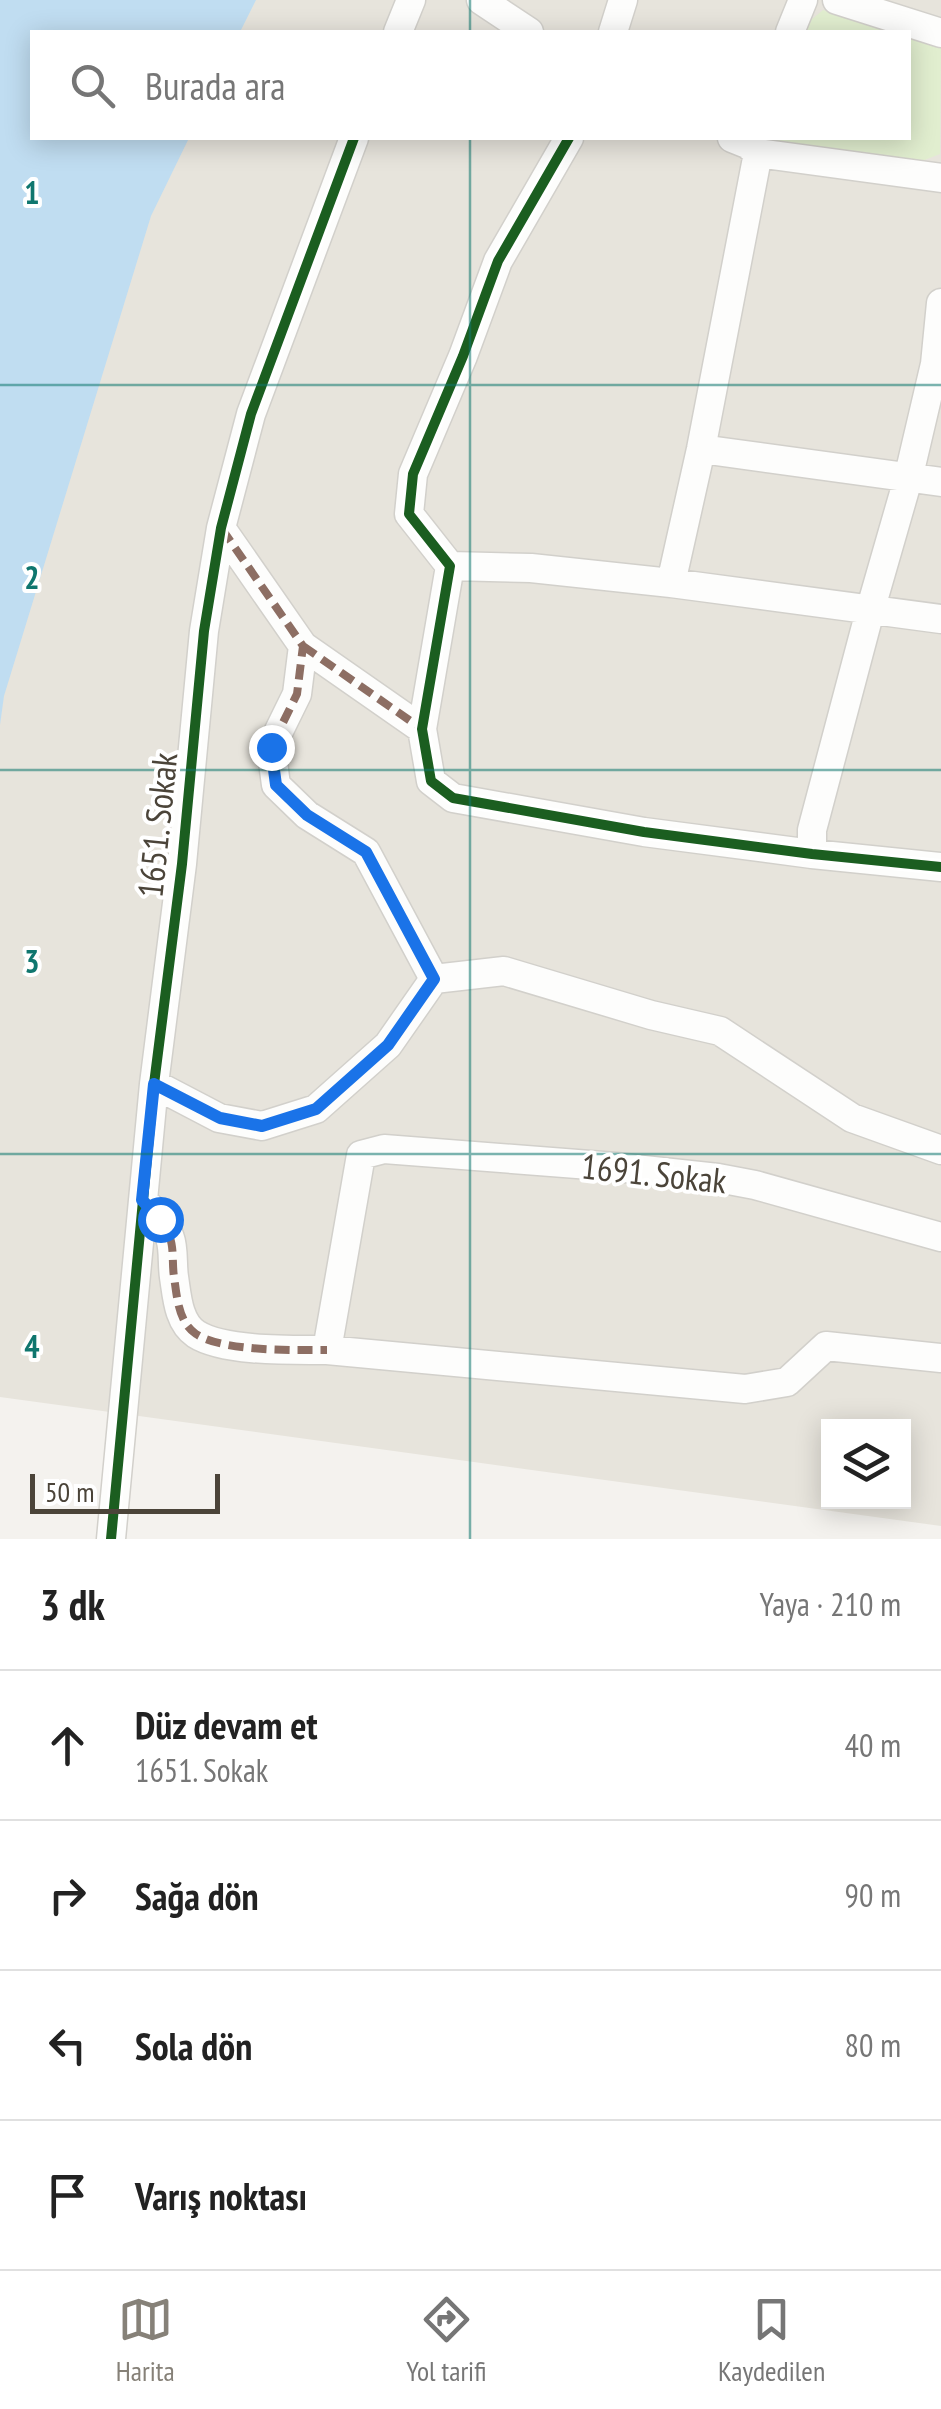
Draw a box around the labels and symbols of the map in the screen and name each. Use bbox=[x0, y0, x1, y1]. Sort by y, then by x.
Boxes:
text: 1 bbox=[24, 171, 40, 213]
text: 2 bbox=[24, 556, 40, 598]
route end bbox=[249, 725, 295, 771]
street label: 1651. Sokak bbox=[127, 750, 188, 900]
text: 3 bbox=[24, 940, 40, 982]
street label: 1691. Sokak bbox=[579, 1143, 729, 1204]
route start bbox=[138, 1197, 184, 1243]
text: 4 bbox=[24, 1325, 40, 1367]
scale bar bbox=[30, 1469, 220, 1514]

